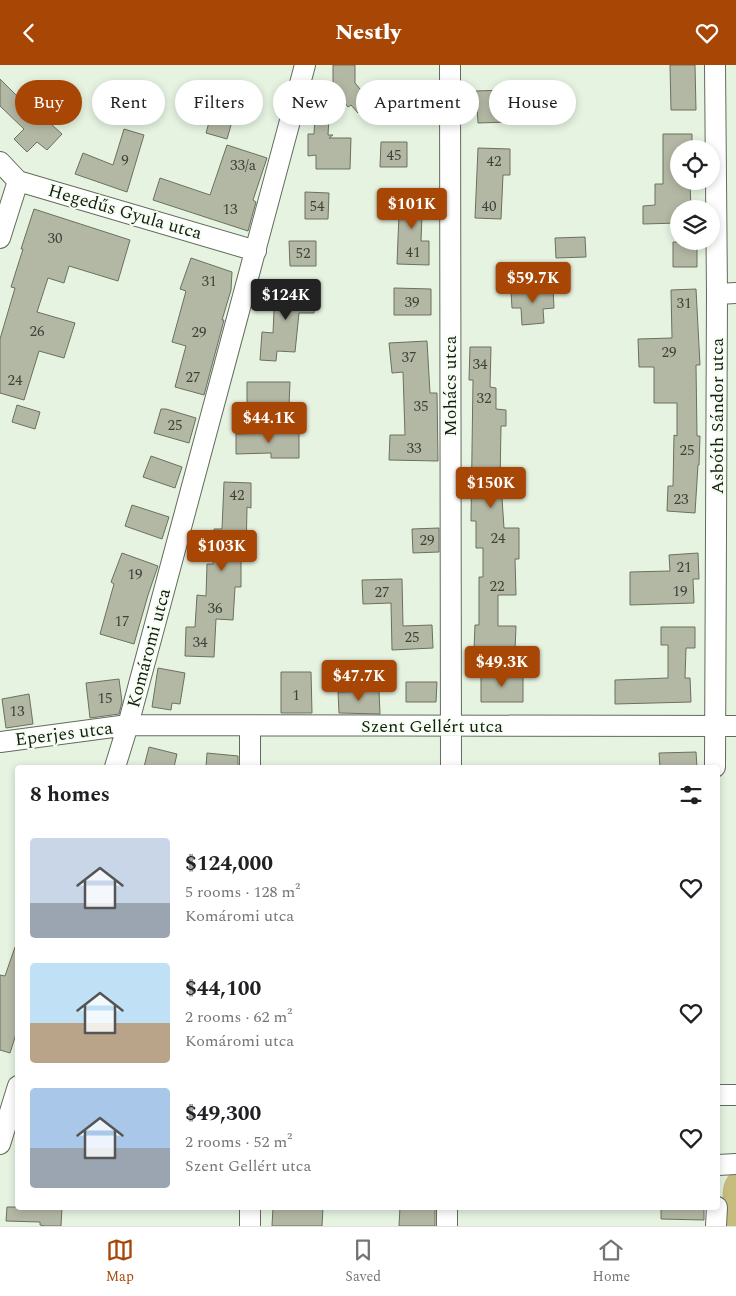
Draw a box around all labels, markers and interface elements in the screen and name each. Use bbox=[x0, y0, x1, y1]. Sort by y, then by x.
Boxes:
text: Nestly bbox=[335, 16, 401, 49]
icon: back bbox=[15, 19, 43, 47]
icon: heart bbox=[693, 19, 721, 47]
chip: Buy bbox=[15, 80, 82, 125]
chip: Rent bbox=[92, 80, 165, 125]
chip: Filters bbox=[175, 80, 263, 125]
chip: New bbox=[273, 80, 346, 125]
chip: Apartment bbox=[356, 80, 479, 125]
chip: House bbox=[489, 80, 576, 125]
map controls bbox=[670, 140, 720, 250]
button: locate bbox=[670, 140, 720, 190]
house number: 45 bbox=[386, 144, 402, 167]
house number: 9 bbox=[121, 149, 129, 172]
house number: 42 bbox=[486, 150, 502, 173]
house number: 33/a bbox=[230, 154, 257, 177]
street label: Hegedűs Gyula utca bbox=[45, 177, 205, 247]
pin: $101K bbox=[377, 187, 447, 230]
text: $101K bbox=[388, 192, 436, 216]
house number: 54 bbox=[309, 195, 325, 218]
house number: 40 bbox=[481, 195, 497, 218]
house number: 13 bbox=[222, 198, 238, 221]
button: layers bbox=[670, 200, 720, 250]
house number: 30 bbox=[47, 227, 63, 250]
house number: 41 bbox=[405, 241, 421, 264]
house number: 52 bbox=[295, 242, 311, 265]
pin: $59.7K bbox=[492, 261, 574, 304]
text: $59.7K bbox=[507, 266, 559, 290]
house number: 31 bbox=[201, 270, 217, 293]
pin: $124K bbox=[251, 279, 321, 321]
text: $124K bbox=[262, 283, 310, 307]
house number: 39 bbox=[404, 291, 420, 314]
house number: 31 bbox=[676, 292, 692, 315]
house number: 26 bbox=[29, 320, 45, 343]
house number: 29 bbox=[191, 321, 207, 344]
street label: Mohács utca bbox=[437, 335, 464, 436]
street label: Asbóth Sándor utca bbox=[704, 337, 731, 494]
house number: 29 bbox=[661, 341, 677, 364]
house number: 37 bbox=[401, 346, 417, 369]
house number: 34 bbox=[472, 353, 488, 376]
house number: 27 bbox=[185, 366, 201, 389]
house number: 24 bbox=[7, 369, 23, 392]
house number: 32 bbox=[476, 387, 492, 410]
house number: 35 bbox=[413, 395, 429, 418]
pin: $44.1K bbox=[228, 401, 310, 444]
text: $44.1K bbox=[243, 406, 295, 430]
house number: 25 bbox=[167, 414, 183, 437]
house number: 33 bbox=[406, 437, 422, 460]
house number: 25 bbox=[679, 439, 695, 462]
pin: $150K bbox=[456, 467, 526, 509]
text: $150K bbox=[467, 471, 515, 495]
house number: 42 bbox=[229, 484, 245, 507]
house number: 23 bbox=[673, 488, 689, 511]
house number: 24 bbox=[490, 527, 506, 550]
pin: $103K bbox=[187, 529, 257, 572]
house number: 29 bbox=[419, 529, 435, 552]
text: $103K bbox=[198, 534, 246, 558]
house number: 21 bbox=[676, 556, 692, 579]
house number: 19 bbox=[127, 563, 143, 586]
house number: 22 bbox=[489, 575, 505, 598]
house number: 19 bbox=[672, 580, 688, 603]
house number: 27 bbox=[374, 581, 390, 604]
street label: Komáromi utca bbox=[120, 585, 178, 711]
house number: 36 bbox=[207, 597, 223, 620]
house number: 17 bbox=[114, 610, 130, 633]
house number: 25 bbox=[404, 626, 420, 649]
house number: 34 bbox=[192, 631, 208, 654]
pin: $49.3K bbox=[461, 645, 543, 688]
text: $49.3K bbox=[476, 650, 528, 674]
pin: $47.7K bbox=[318, 659, 400, 702]
text: $47.7K bbox=[333, 664, 385, 688]
house number: 1 bbox=[292, 684, 300, 707]
house number: 15 bbox=[97, 687, 113, 710]
house number: 13 bbox=[9, 700, 25, 723]
street label: Szent Gellért utca bbox=[361, 713, 503, 740]
street label: Eperjes utca bbox=[14, 715, 115, 753]
text: 8 homes bbox=[30, 779, 110, 811]
icon: filters bbox=[677, 781, 705, 809]
text: $124,000 bbox=[185, 848, 273, 880]
icon: home bbox=[70, 858, 130, 918]
icon: heart bbox=[677, 874, 705, 902]
text: 5 rooms · 128 m² bbox=[185, 880, 300, 904]
text: Komáromi utca bbox=[185, 904, 294, 928]
text: $44,100 bbox=[185, 973, 261, 1005]
icon: home bbox=[70, 983, 130, 1043]
icon: heart bbox=[677, 999, 705, 1027]
text: 2 rooms · 62 m² bbox=[185, 1005, 292, 1029]
text: Komáromi utca bbox=[185, 1029, 294, 1053]
text: $49,300 bbox=[185, 1098, 261, 1130]
icon: home bbox=[70, 1108, 130, 1168]
icon: heart bbox=[677, 1124, 705, 1152]
text: 2 rooms · 52 m² bbox=[185, 1130, 292, 1154]
text: Szent Gellért utca bbox=[185, 1154, 311, 1178]
tab: Map bbox=[106, 1236, 134, 1287]
tab: Saved bbox=[345, 1236, 381, 1287]
tab: Home bbox=[593, 1236, 630, 1287]

